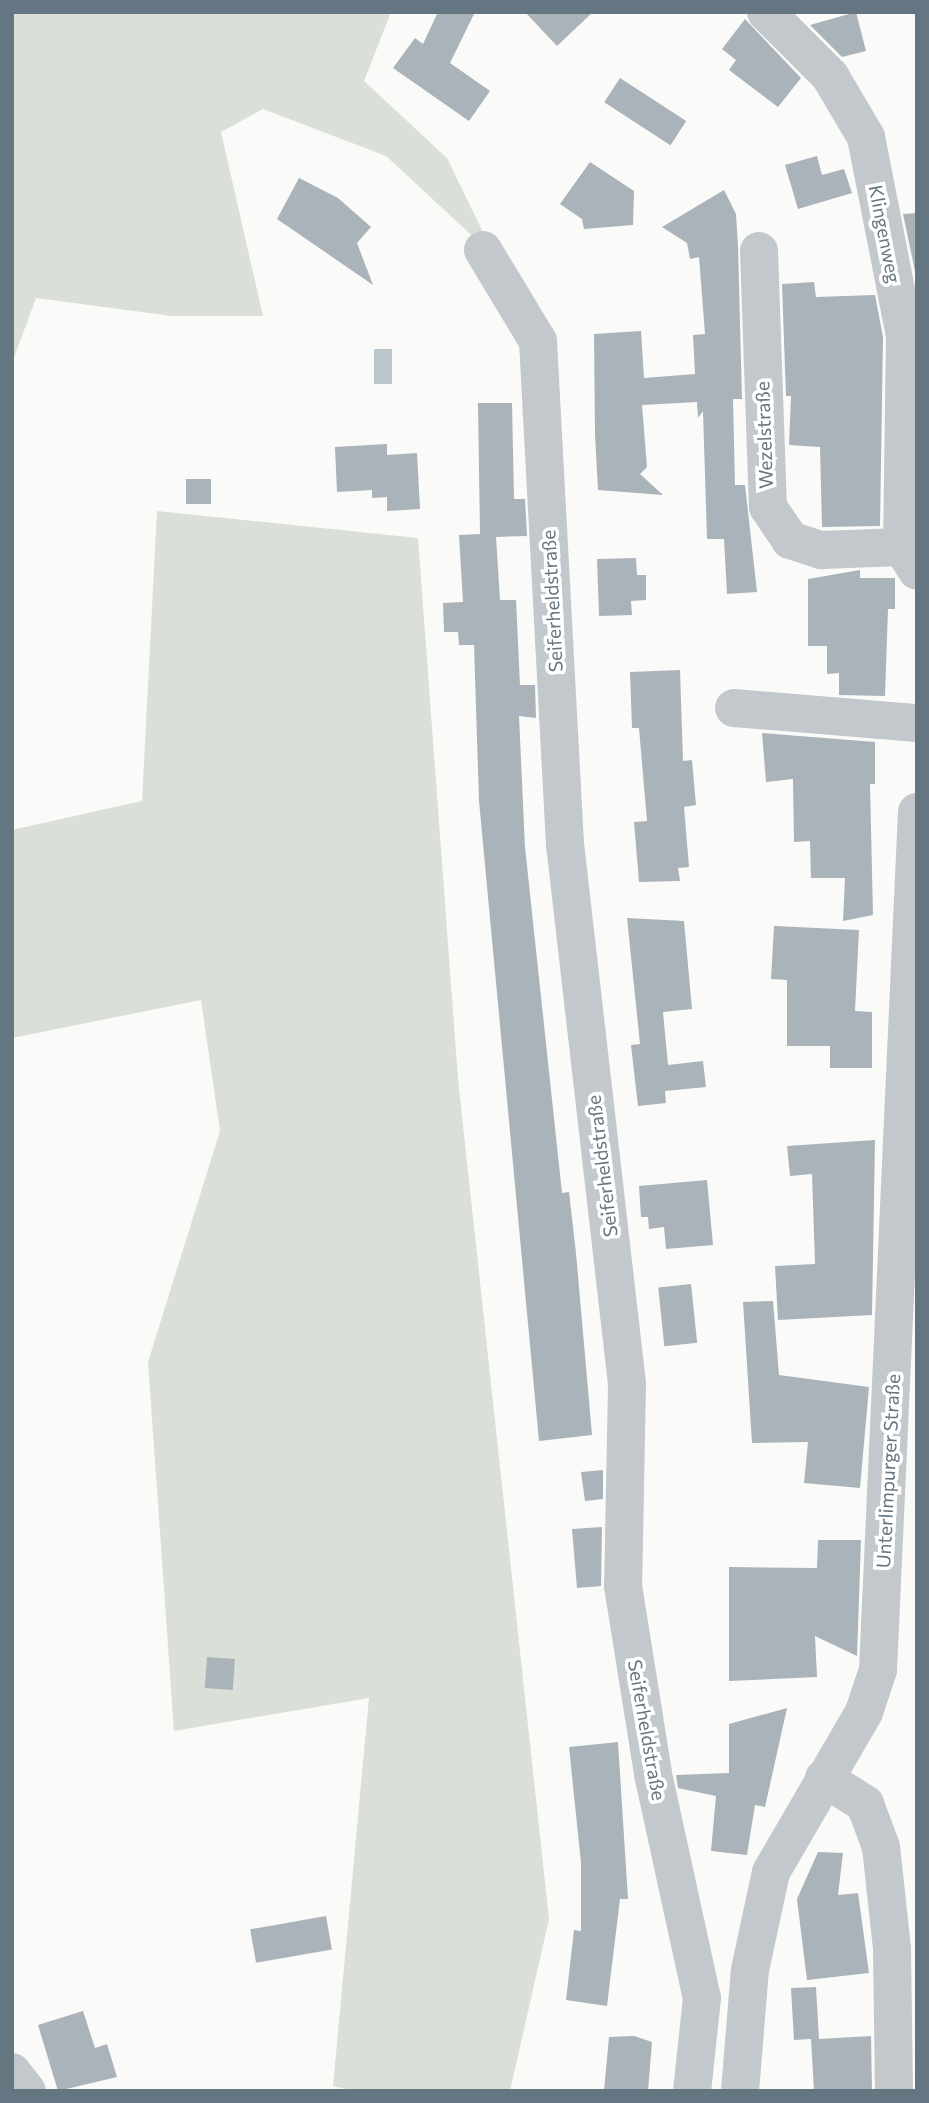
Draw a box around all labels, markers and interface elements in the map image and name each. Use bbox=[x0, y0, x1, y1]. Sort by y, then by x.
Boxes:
street label: Klingenweg bbox=[864, 183, 906, 285]
street label: Wezelstraße bbox=[751, 381, 777, 489]
street label: Seiferheldstraße bbox=[537, 529, 567, 673]
street label: Seiferheldstraße bbox=[582, 1094, 622, 1238]
street label: Unterlimpurger Straße bbox=[872, 1373, 904, 1569]
street label: Seiferheldstraße bbox=[623, 1658, 671, 1802]

